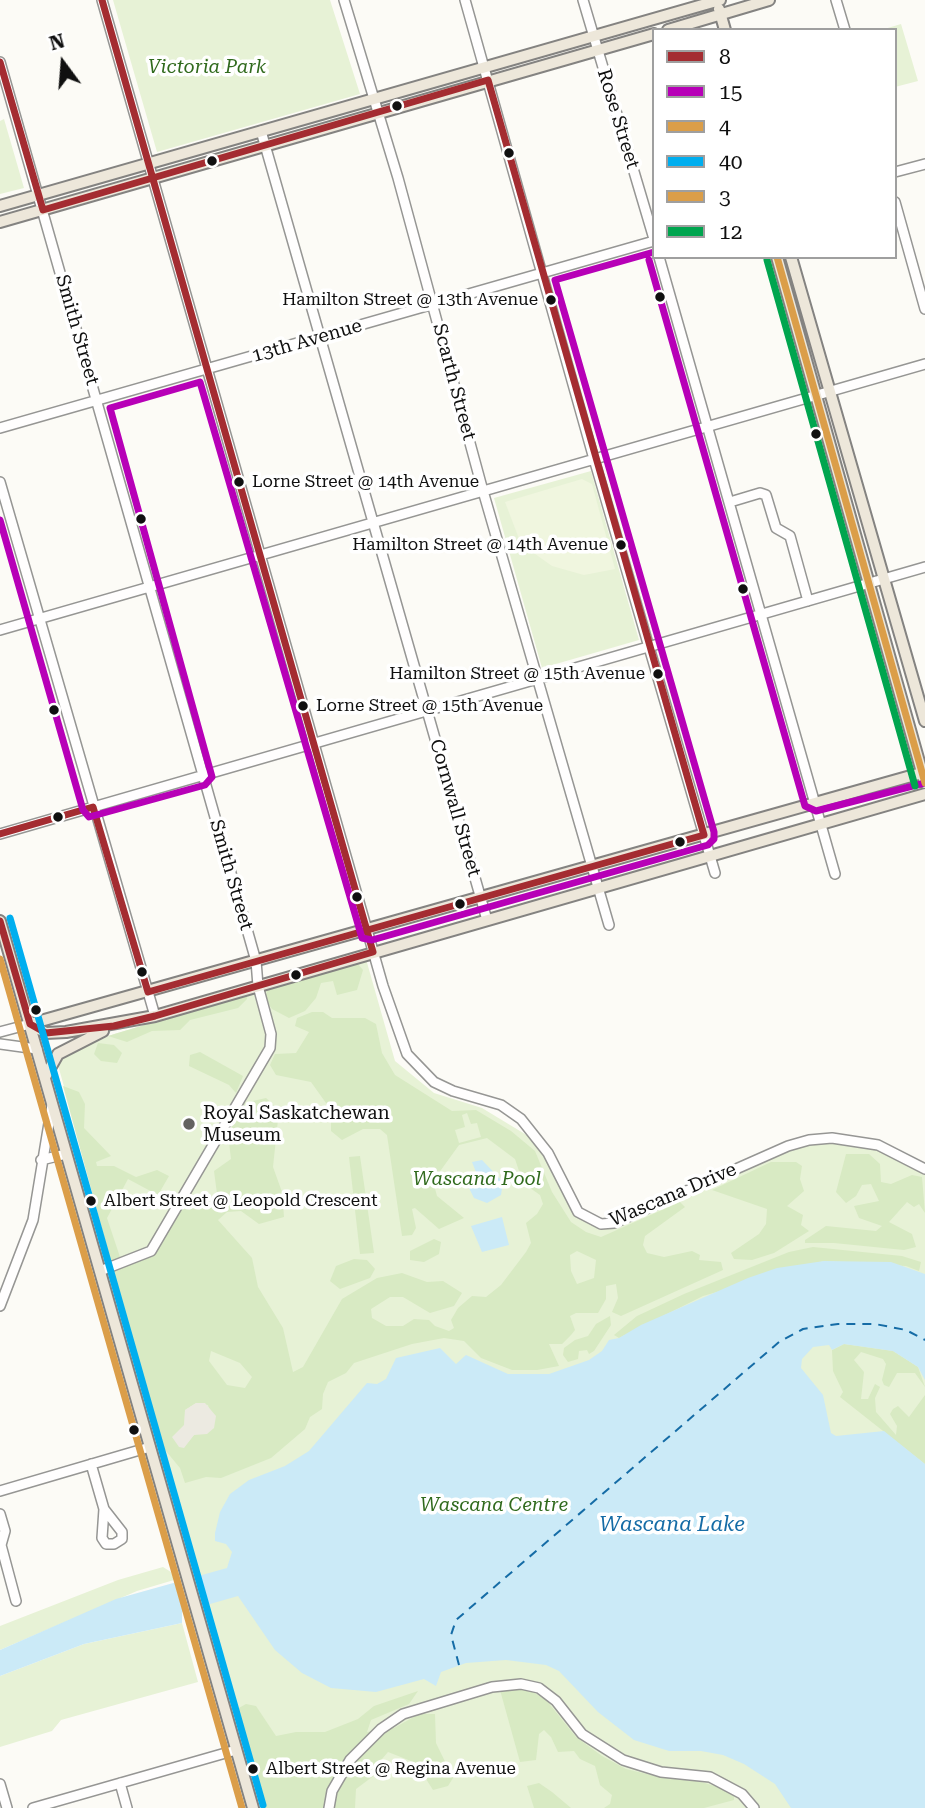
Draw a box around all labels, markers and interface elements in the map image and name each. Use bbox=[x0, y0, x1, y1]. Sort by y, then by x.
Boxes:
north arrow bbox=[28, 28, 98, 98]
legend bbox=[652, 28, 897, 259]
text: N bbox=[47, 29, 67, 55]
text: 8 bbox=[719, 45, 731, 69]
park label: Victoria Park bbox=[148, 56, 266, 78]
street label: Rose Street bbox=[592, 66, 644, 172]
text: 15 bbox=[719, 80, 743, 104]
unlabelled marker bbox=[390, 99, 404, 113]
text: 4 bbox=[719, 115, 731, 139]
unlabelled marker bbox=[502, 146, 516, 160]
text: 40 bbox=[719, 150, 743, 174]
unlabelled marker bbox=[205, 154, 219, 168]
text: 3 bbox=[719, 185, 731, 209]
text: 12 bbox=[719, 220, 743, 244]
street label: Smith Street bbox=[50, 272, 104, 388]
place label: Hamilton Street @ 13th Avenue bbox=[282, 290, 538, 310]
unlabelled marker bbox=[653, 290, 667, 304]
marker: Hamilton Street @ 13th Avenue bbox=[544, 293, 558, 307]
street label: 13th Avenue bbox=[249, 314, 365, 368]
street label: Scarth Street bbox=[427, 321, 481, 443]
unlabelled marker bbox=[809, 427, 823, 441]
place label: Lorne Street @ 14th Avenue bbox=[252, 472, 479, 492]
marker: Lorne Street @ 14th Avenue bbox=[232, 475, 246, 489]
unlabelled marker bbox=[134, 512, 148, 526]
place label: Hamilton Street @ 14th Avenue bbox=[352, 535, 608, 555]
marker: Hamilton Street @ 14th Avenue bbox=[614, 538, 628, 552]
unlabelled marker bbox=[736, 582, 750, 596]
place label: Hamilton Street @ 15th Avenue bbox=[389, 664, 645, 684]
marker: Hamilton Street @ 15th Avenue bbox=[651, 667, 665, 681]
place label: Lorne Street @ 15th Avenue bbox=[316, 696, 543, 716]
marker: Lorne Street @ 15th Avenue bbox=[296, 699, 310, 713]
unlabelled marker bbox=[47, 703, 61, 717]
street label: Cornwall Street bbox=[424, 737, 486, 879]
unlabelled marker bbox=[51, 810, 65, 824]
street label: Smith Street bbox=[204, 817, 258, 933]
unlabelled marker bbox=[673, 835, 687, 849]
unlabelled marker bbox=[350, 890, 364, 904]
unlabelled marker bbox=[453, 897, 467, 911]
unlabelled marker bbox=[135, 965, 149, 979]
unlabelled marker bbox=[289, 968, 303, 982]
unlabelled marker bbox=[29, 1003, 43, 1017]
place label: Royal Saskatchewan Museum bbox=[203, 1102, 390, 1146]
marker: Royal Saskatchewan Museum bbox=[181, 1116, 197, 1132]
street label: Wascana Drive bbox=[606, 1158, 740, 1232]
park label: Wascana Pool bbox=[413, 1168, 541, 1190]
place label: Albert Street @ Leopold Crescent bbox=[104, 1191, 378, 1211]
marker: Albert Street @ Leopold Crescent bbox=[84, 1194, 98, 1208]
unlabelled marker bbox=[127, 1423, 141, 1437]
park label: Wascana Centre bbox=[420, 1494, 568, 1516]
water label: Wascana Lake bbox=[599, 1512, 745, 1538]
place label: Albert Street @ Regina Avenue bbox=[266, 1759, 516, 1779]
marker: Albert Street @ Regina Avenue bbox=[246, 1762, 260, 1776]

